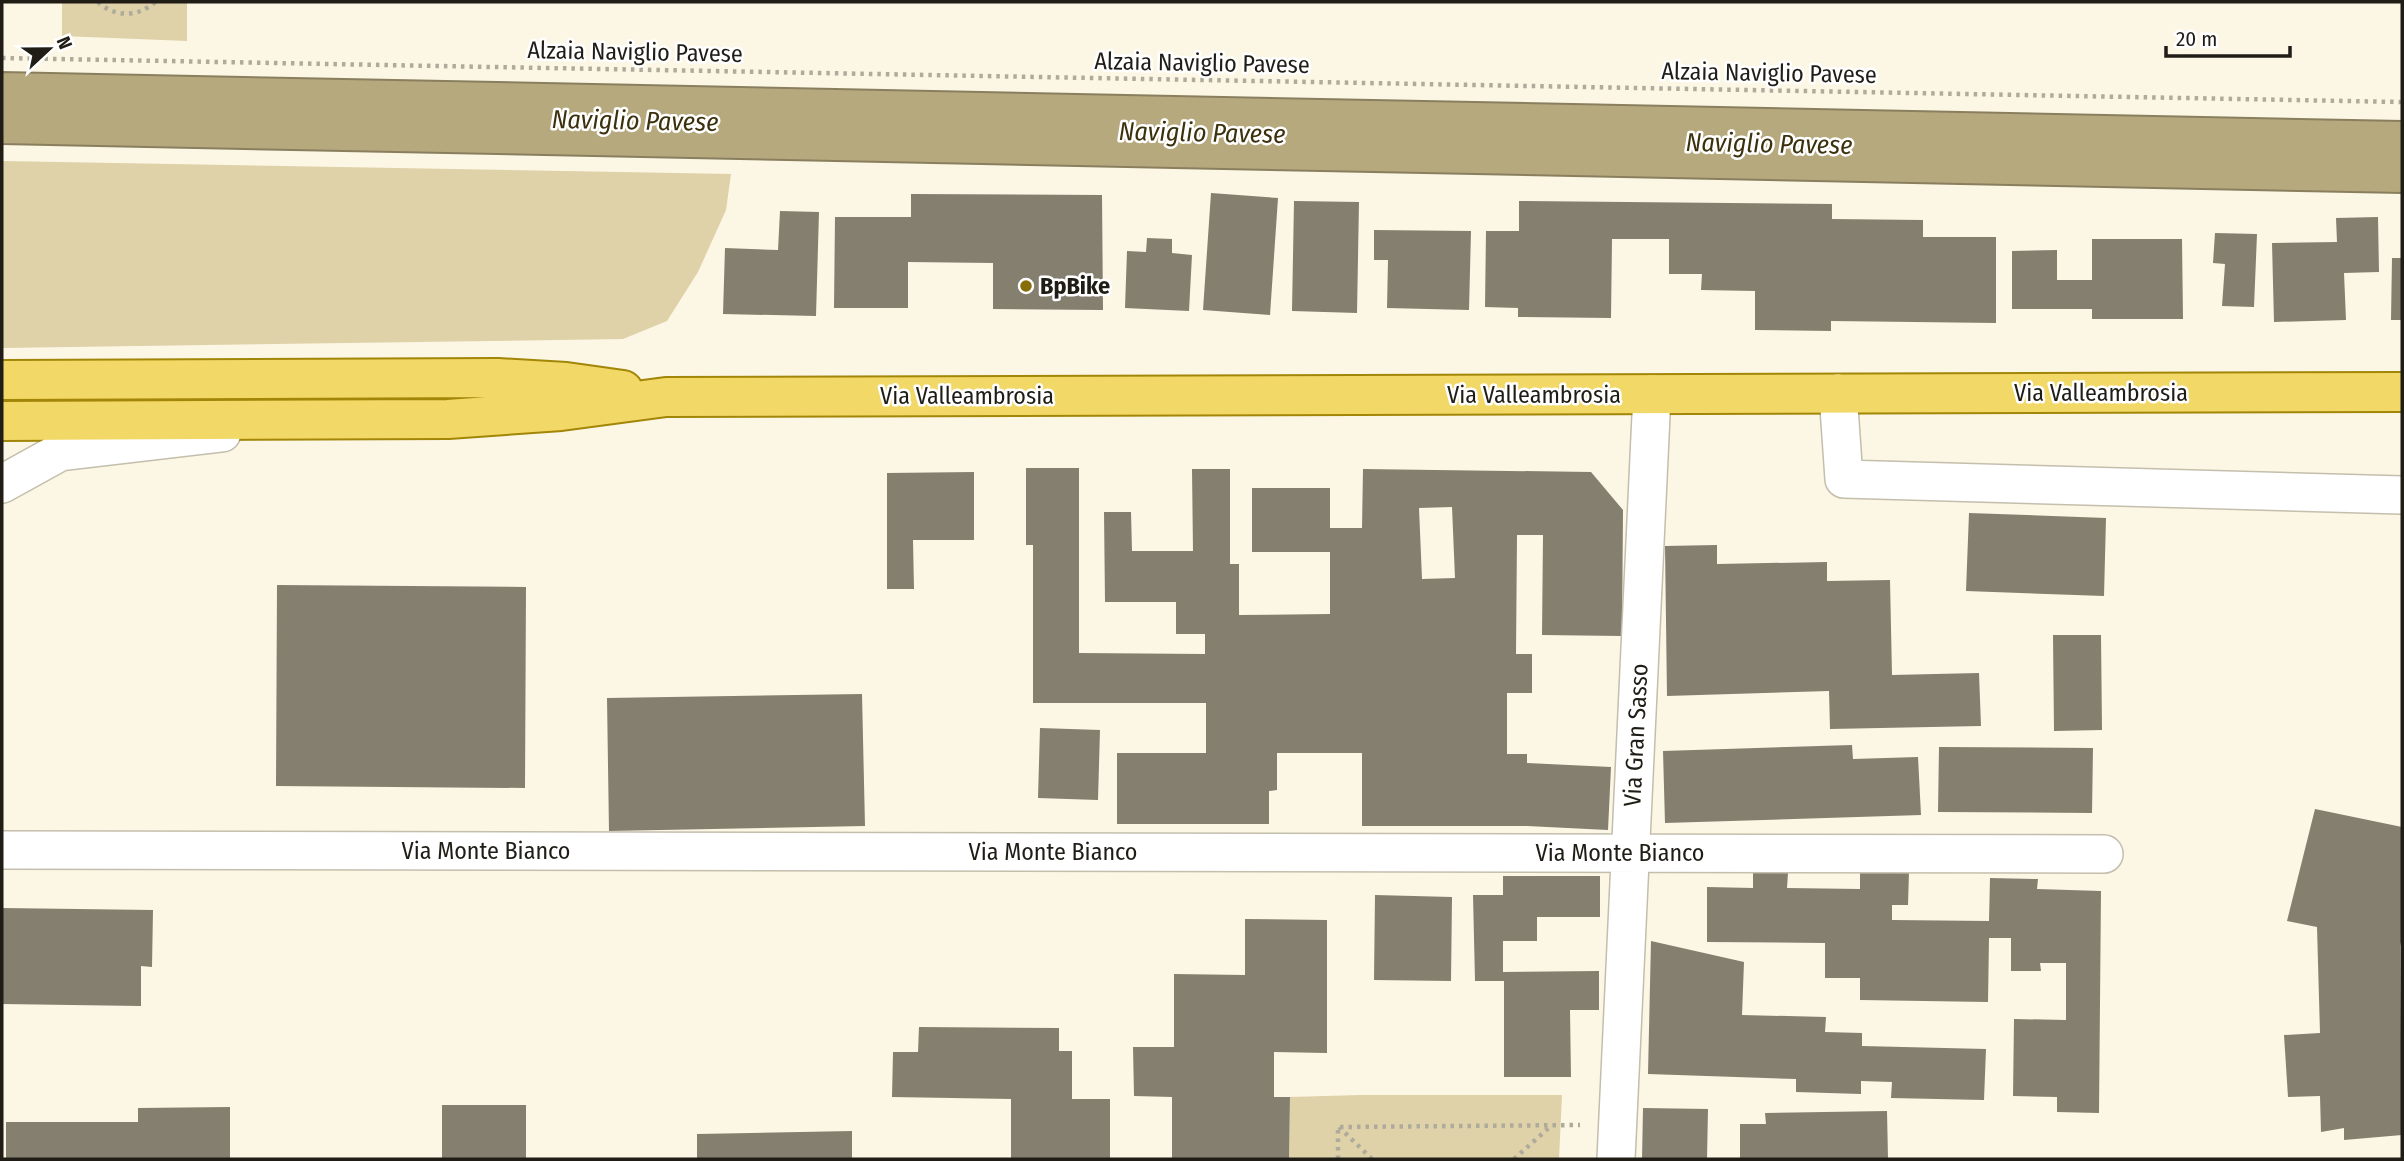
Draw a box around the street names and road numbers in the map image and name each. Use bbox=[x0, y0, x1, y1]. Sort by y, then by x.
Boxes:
street label: Alzaia Naviglio Pavese bbox=[527, 36, 743, 68]
street label: Alzaia Naviglio Pavese bbox=[1094, 47, 1310, 79]
street label: Alzaia Naviglio Pavese bbox=[1661, 57, 1877, 89]
street label: Via Valleambrosia bbox=[2014, 379, 2188, 407]
street label: Via Valleambrosia bbox=[1447, 381, 1621, 409]
street label: Via Valleambrosia bbox=[880, 382, 1054, 410]
street label: Via Gran Sasso bbox=[1618, 663, 1654, 807]
street label: Via Monte Bianco bbox=[401, 837, 571, 865]
street label: Via Monte Bianco bbox=[968, 838, 1138, 866]
street label: Via Monte Bianco bbox=[1535, 839, 1705, 867]

